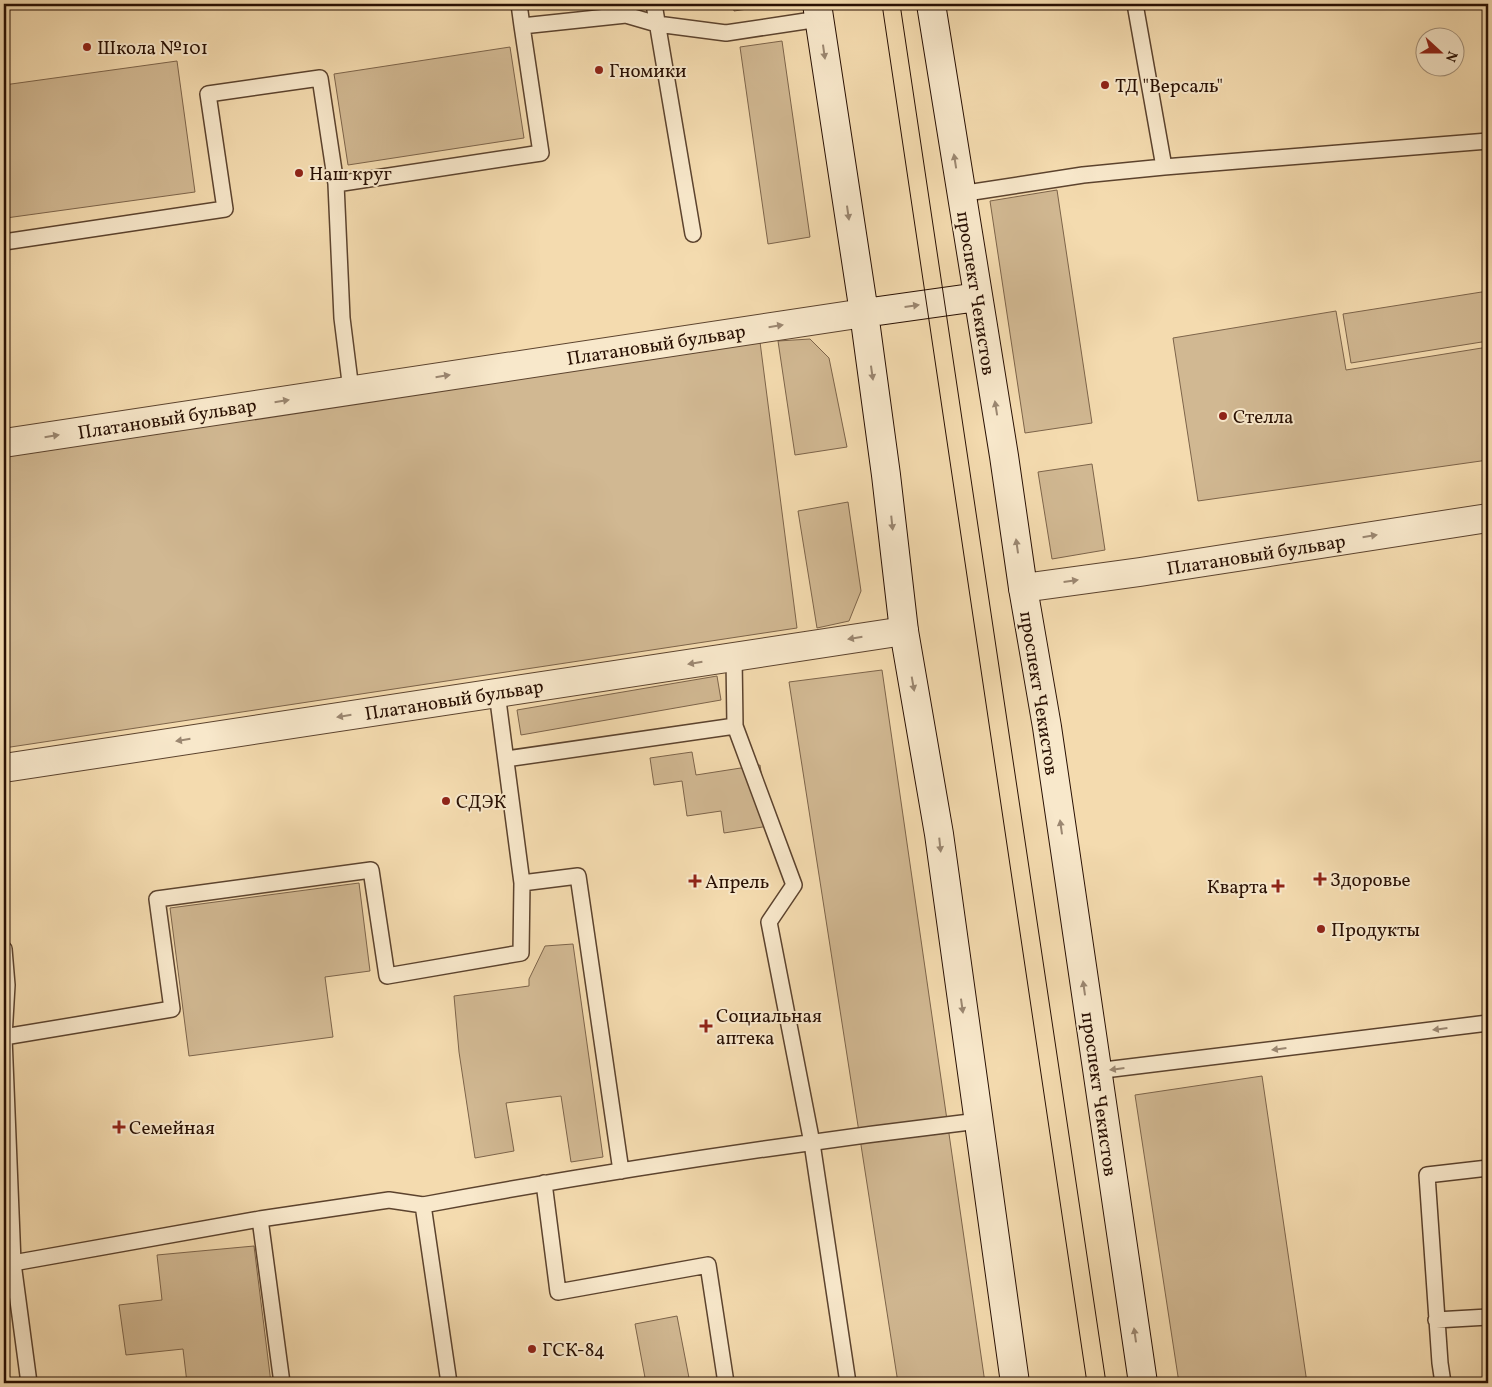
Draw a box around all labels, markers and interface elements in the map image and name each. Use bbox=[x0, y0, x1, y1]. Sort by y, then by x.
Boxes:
north arrow bbox=[1414, 28, 1464, 78]
place label: Школа №101 bbox=[97, 36, 208, 62]
marker: Школа №101 bbox=[81, 41, 93, 53]
one-way arrow bbox=[820, 44, 828, 60]
text: N bbox=[1440, 48, 1461, 64]
place label: Гномики bbox=[609, 59, 687, 85]
marker: Гномики bbox=[593, 64, 605, 76]
place label: ТД "Версаль" bbox=[1115, 74, 1223, 100]
marker: ТД "Версаль" bbox=[1099, 79, 1111, 91]
one-way arrow bbox=[951, 153, 959, 169]
place label: Наш круг bbox=[309, 162, 392, 188]
marker: Наш круг bbox=[293, 167, 305, 179]
one-way arrow bbox=[844, 205, 852, 221]
street label: проспект Чекистов bbox=[949, 209, 1001, 377]
one-way arrow bbox=[904, 302, 920, 310]
street label: Платановый бульвар bbox=[565, 319, 748, 373]
one-way arrow bbox=[769, 322, 785, 330]
one-way arrow bbox=[868, 366, 876, 382]
one-way arrow bbox=[435, 372, 451, 380]
street label: Платановый бульвар bbox=[76, 393, 259, 447]
one-way arrow bbox=[274, 396, 290, 404]
one-way arrow bbox=[992, 400, 1000, 416]
place label: Стелла bbox=[1233, 405, 1293, 431]
marker: Стелла bbox=[1217, 410, 1229, 422]
one-way arrow bbox=[44, 431, 60, 439]
one-way arrow bbox=[888, 516, 896, 532]
street label: Платановый бульвар bbox=[1165, 529, 1348, 583]
one-way arrow bbox=[1363, 532, 1379, 540]
one-way arrow bbox=[1013, 537, 1021, 553]
one-way arrow bbox=[1064, 577, 1080, 585]
street label: проспект Чекистов bbox=[1012, 609, 1064, 777]
one-way arrow bbox=[847, 634, 863, 642]
one-way arrow bbox=[686, 659, 702, 667]
street label: Платановый бульвар bbox=[363, 674, 546, 728]
one-way arrow bbox=[909, 677, 917, 693]
one-way arrow bbox=[335, 712, 351, 720]
one-way arrow bbox=[175, 737, 191, 745]
place label: СДЭК bbox=[456, 790, 506, 816]
marker: СДЭК bbox=[440, 795, 452, 807]
one-way arrow bbox=[1057, 819, 1065, 835]
one-way arrow bbox=[936, 837, 944, 853]
place label: Здоровье bbox=[1330, 868, 1411, 894]
place label: Апрель bbox=[705, 870, 769, 896]
marker: Здоровье bbox=[1314, 873, 1326, 885]
marker: Апрель bbox=[689, 875, 701, 887]
place label: Кварта bbox=[1207, 875, 1268, 901]
marker: Кварта bbox=[1272, 880, 1284, 892]
place label: Продукты bbox=[1331, 918, 1420, 944]
marker: Продукты bbox=[1315, 923, 1327, 935]
one-way arrow bbox=[1080, 980, 1088, 996]
one-way arrow bbox=[958, 998, 966, 1014]
place label: Социальная аптека bbox=[716, 1004, 822, 1052]
street label: проспект Чекистов bbox=[1074, 1010, 1122, 1178]
marker: Социальная аптека bbox=[700, 1020, 712, 1032]
one-way arrow bbox=[1432, 1025, 1448, 1033]
one-way arrow bbox=[1270, 1045, 1286, 1053]
one-way arrow bbox=[1109, 1065, 1125, 1073]
place label: Семейная bbox=[129, 1116, 215, 1142]
marker: Семейная bbox=[113, 1121, 125, 1133]
one-way arrow bbox=[1131, 1327, 1139, 1343]
place label: ГСК-84 bbox=[542, 1338, 605, 1364]
marker: ГСК-84 bbox=[526, 1343, 538, 1355]

